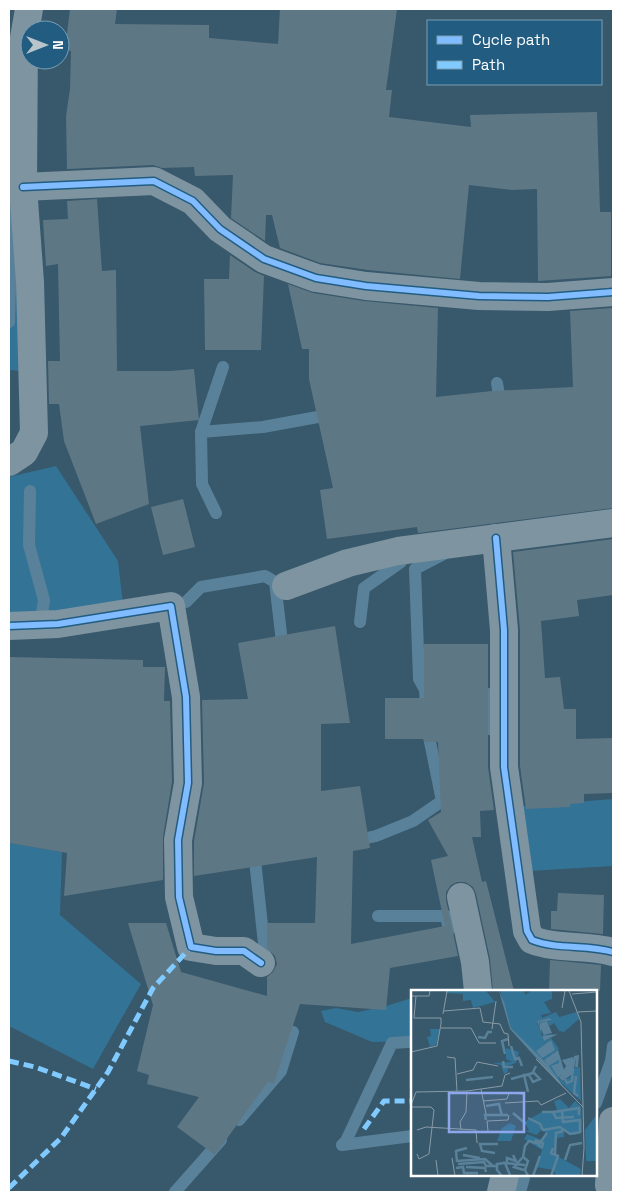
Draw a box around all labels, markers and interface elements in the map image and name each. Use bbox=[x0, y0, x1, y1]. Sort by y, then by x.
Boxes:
north arrow bbox=[20, 20, 70, 70]
legend bbox=[427, 20, 602, 85]
text: Cycle path bbox=[472, 30, 550, 49]
text: N bbox=[49, 40, 67, 50]
text: Path bbox=[472, 55, 505, 74]
inset map bbox=[411, 990, 597, 1176]

